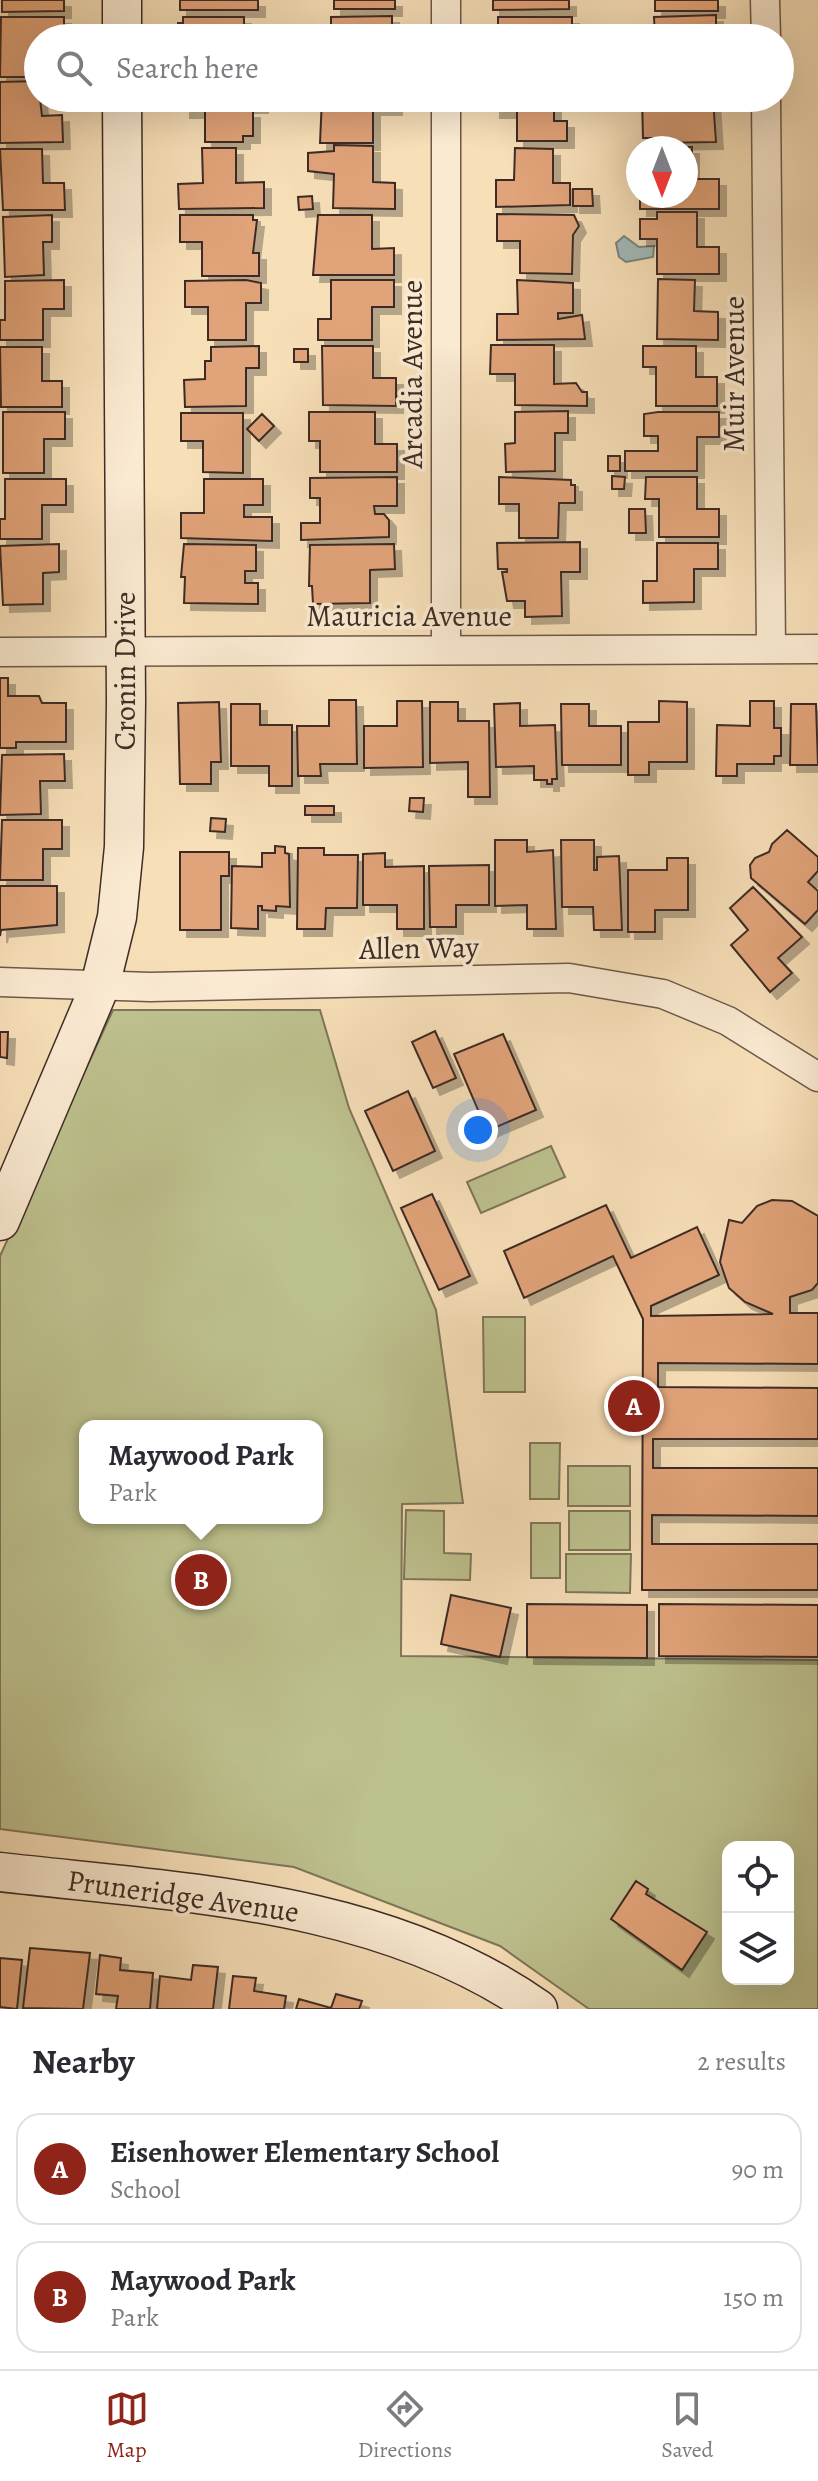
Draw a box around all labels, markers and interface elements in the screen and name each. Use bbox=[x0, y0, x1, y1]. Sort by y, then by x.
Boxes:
search box bbox=[24, 24, 794, 112]
icon: search bbox=[52, 46, 96, 90]
text: Search here bbox=[116, 48, 259, 88]
north arrow bbox=[626, 136, 698, 208]
street label: Arcadia Avenue bbox=[392, 280, 432, 469]
street label: Muir Avenue bbox=[714, 296, 754, 452]
street label: Cronin Drive bbox=[105, 592, 145, 750]
street label: Mauricia Avenue bbox=[306, 596, 512, 636]
street label: Allen Way bbox=[358, 927, 480, 969]
your location bbox=[458, 1110, 498, 1150]
pin: A bbox=[608, 1376, 660, 1436]
popup bbox=[79, 1420, 323, 1524]
text: Maywood Park bbox=[108, 1435, 294, 1475]
text: Park bbox=[108, 1475, 157, 1510]
pin: B bbox=[175, 1550, 227, 1610]
map controls bbox=[722, 1841, 794, 1985]
button: locate bbox=[722, 1841, 794, 1913]
street label: Pruneridge Avenue bbox=[65, 1860, 301, 1932]
button: layers bbox=[722, 1913, 794, 1985]
text: Nearby bbox=[32, 2038, 135, 2085]
text: 2 results bbox=[697, 2044, 786, 2079]
text: Eisenhower Elementary School bbox=[110, 2132, 499, 2172]
text: A bbox=[52, 2152, 68, 2187]
text: 90 m bbox=[732, 2152, 784, 2187]
text: School bbox=[110, 2172, 180, 2207]
text: Maywood Park bbox=[110, 2260, 296, 2300]
text: B bbox=[52, 2280, 68, 2315]
text: 150 m bbox=[723, 2280, 784, 2315]
text: Park bbox=[110, 2300, 159, 2335]
tab: Map bbox=[105, 2387, 149, 2465]
tab: Directions bbox=[358, 2387, 452, 2465]
tab: Saved bbox=[661, 2387, 713, 2465]

